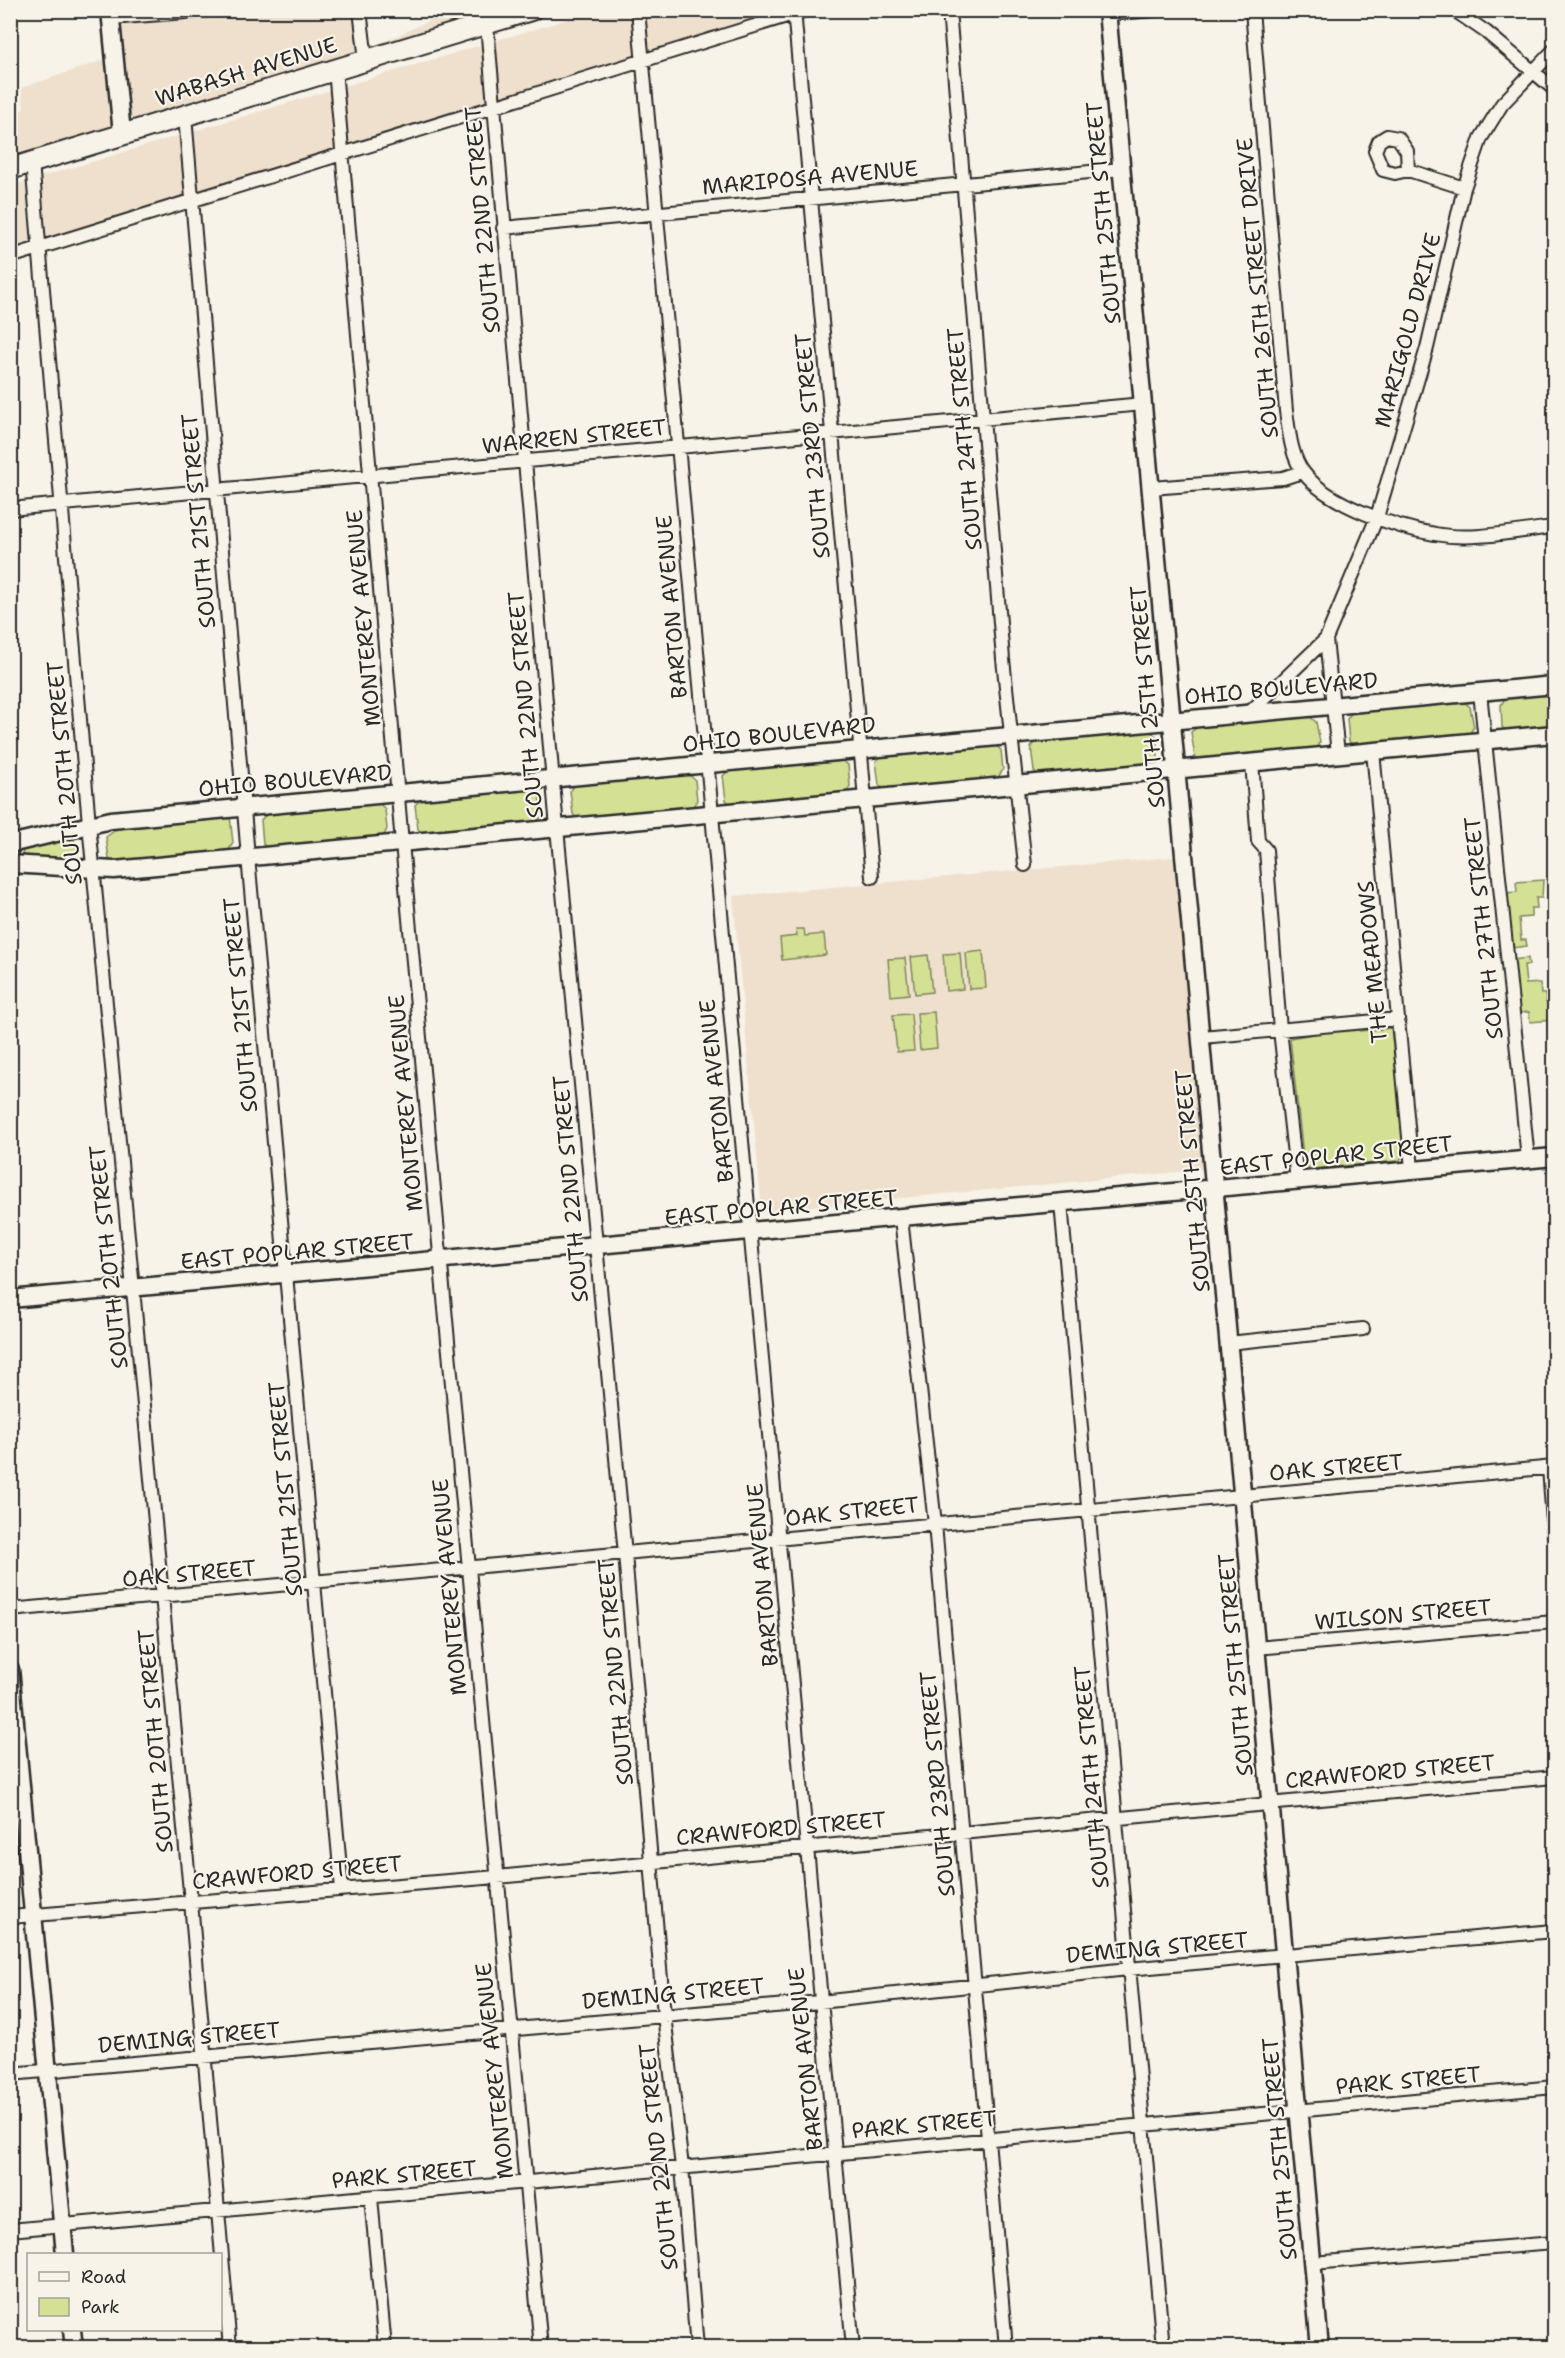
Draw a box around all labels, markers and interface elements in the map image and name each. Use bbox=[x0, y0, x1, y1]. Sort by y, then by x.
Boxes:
street label: WABASH AVENUE bbox=[152, 30, 341, 113]
street label: SOUTH 25TH STREET bbox=[1079, 100, 1128, 325]
street label: SOUTH 22ND STREET bbox=[458, 105, 507, 335]
street label: SOUTH 26TH STREET DRIVE bbox=[1230, 136, 1285, 439]
street label: MARIPOSA AVENUE bbox=[701, 154, 919, 201]
street label: MARIGOLD DRIVE bbox=[1368, 229, 1447, 431]
street label: SOUTH 24TH STREET bbox=[940, 326, 989, 552]
street label: SOUTH 23RD STREET bbox=[788, 332, 837, 560]
street label: SOUTH 21ST STREET bbox=[175, 412, 222, 630]
street label: WARREN STREET bbox=[480, 412, 668, 461]
street label: MONTEREY AVENUE bbox=[340, 508, 387, 728]
street label: BARTON AVENUE bbox=[649, 514, 694, 700]
street label: SOUTH 25TH STREET bbox=[1123, 584, 1172, 809]
street label: SOUTH 22ND STREET bbox=[501, 590, 550, 820]
street label: SOUTH 20TH STREET bbox=[40, 659, 89, 886]
street label: OHIO BOULEVARD bbox=[1183, 666, 1379, 711]
street label: OHIO BOULEVARD bbox=[681, 710, 877, 759]
street label: OHIO BOULEVARD bbox=[197, 758, 393, 803]
street label: SOUTH 27TH STREET bbox=[1457, 815, 1510, 1041]
street label: THE MEADOWS bbox=[1351, 879, 1394, 1044]
street label: SOUTH 21ST STREET bbox=[217, 896, 264, 1114]
street label: MONTEREY AVENUE bbox=[382, 993, 429, 1213]
street label: BARTON AVENUE bbox=[692, 998, 741, 1184]
street label: SOUTH 25TH STREET bbox=[1168, 1068, 1217, 1293]
street label: SOUTH 22ND STREET bbox=[546, 1074, 595, 1304]
street label: EAST POPLAR STREET bbox=[1218, 1129, 1454, 1182]
street label: SOUTH 20TH STREET bbox=[82, 1143, 135, 1370]
street label: EAST POPLAR STREET bbox=[663, 1183, 899, 1232]
street label: EAST POPLAR STREET bbox=[179, 1227, 415, 1276]
street label: SOUTH 21ST STREET bbox=[262, 1380, 309, 1598]
street label: OAK STREET bbox=[1268, 1447, 1405, 1488]
street label: MONTEREY AVENUE bbox=[426, 1477, 473, 1697]
street label: BARTON AVENUE bbox=[740, 1482, 785, 1668]
street label: OAK STREET bbox=[784, 1490, 921, 1533]
street label: SOUTH 25TH STREET bbox=[1211, 1552, 1260, 1777]
street label: OAK STREET bbox=[121, 1553, 258, 1594]
street label: SOUTH 22ND STREET bbox=[591, 1557, 640, 1787]
street label: WILSON STREET bbox=[1313, 1592, 1493, 1637]
street label: SOUTH 20TH STREET bbox=[131, 1627, 180, 1854]
street label: SOUTH 24TH STREET bbox=[1067, 1664, 1116, 1890]
street label: SOUTH 23RD STREET bbox=[913, 1670, 962, 1898]
street label: CRAWFORD STREET bbox=[1284, 1748, 1497, 1795]
street label: CRAWFORD STREET bbox=[675, 1805, 888, 1852]
street label: CRAWFORD STREET bbox=[191, 1849, 404, 1896]
street label: DEMING STREET bbox=[1065, 1925, 1250, 1970]
street label: MONTEREY AVENUE bbox=[469, 1961, 520, 2181]
street label: BARTON AVENUE bbox=[781, 1966, 830, 2152]
street label: DEMING STREET bbox=[581, 1971, 766, 2016]
street label: DEMING STREET bbox=[97, 2015, 282, 2060]
street label: SOUTH 25TH STREET bbox=[1255, 2036, 1304, 2261]
street label: SOUTH 22ND STREET bbox=[632, 2042, 685, 2272]
street label: PARK STREET bbox=[1334, 2060, 1482, 2101]
street label: PARK STREET bbox=[850, 2104, 998, 2145]
street label: PARK STREET bbox=[330, 2154, 478, 2195]
legend bbox=[27, 2253, 222, 2331]
text: Road bbox=[81, 2265, 126, 2289]
text: Park bbox=[81, 2295, 120, 2319]

